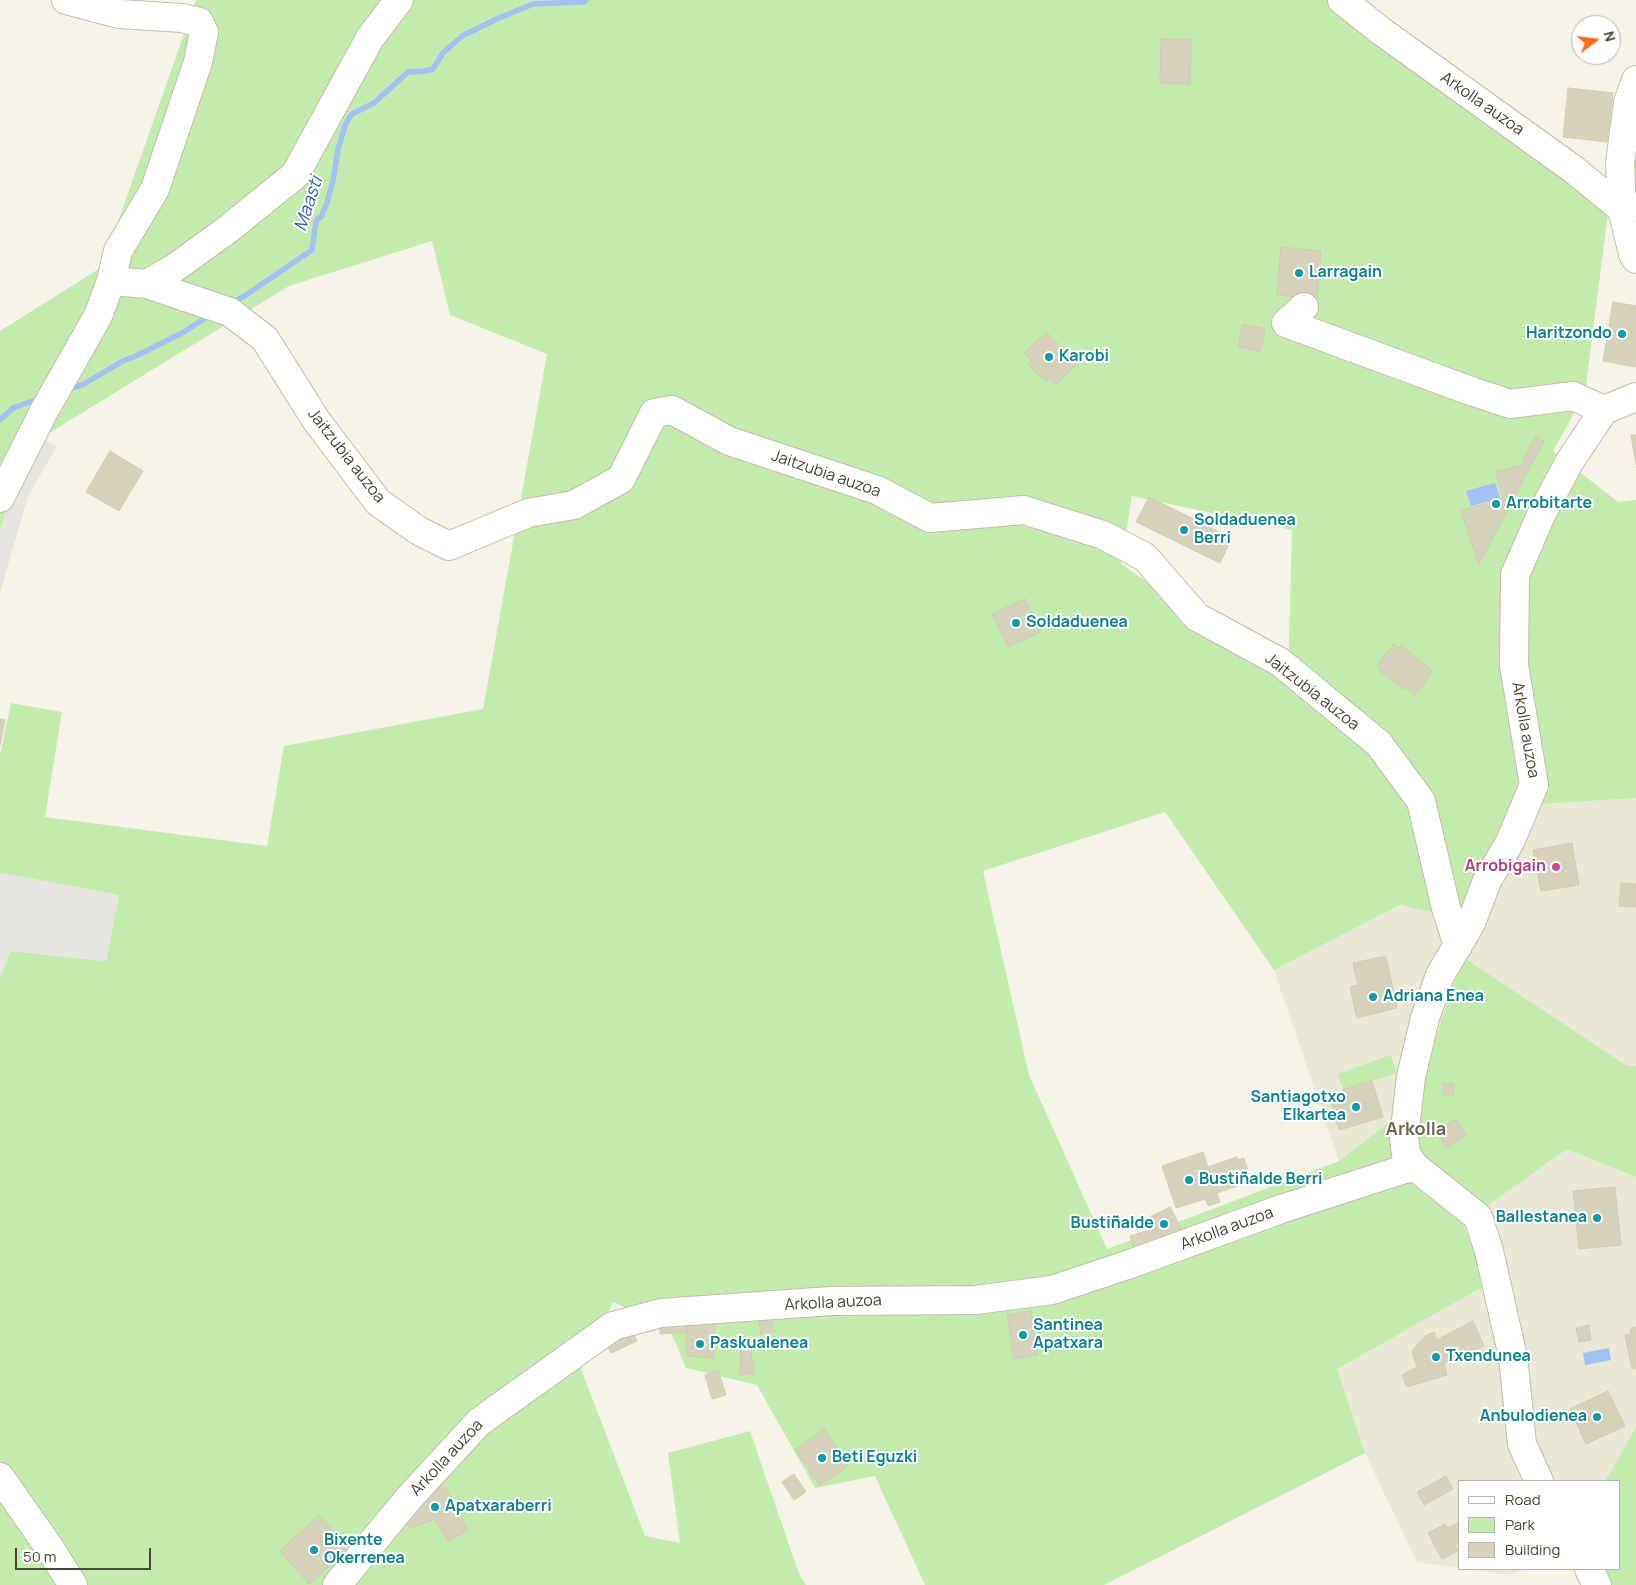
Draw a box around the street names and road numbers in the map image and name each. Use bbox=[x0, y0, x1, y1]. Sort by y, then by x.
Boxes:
street label: Arkolla auzoa bbox=[1437, 68, 1527, 140]
street label: Jaitzubia auzoa bbox=[303, 405, 389, 507]
street label: Jaitzubia auzoa bbox=[769, 446, 883, 502]
street label: Jaitzubia auzoa bbox=[1261, 649, 1363, 735]
street label: Arkolla auzoa bbox=[1507, 680, 1543, 780]
street label: Arkolla auzoa bbox=[1178, 1203, 1276, 1255]
street label: Arkolla auzoa bbox=[784, 1291, 882, 1315]
street label: Arkolla auzoa bbox=[407, 1416, 487, 1500]

